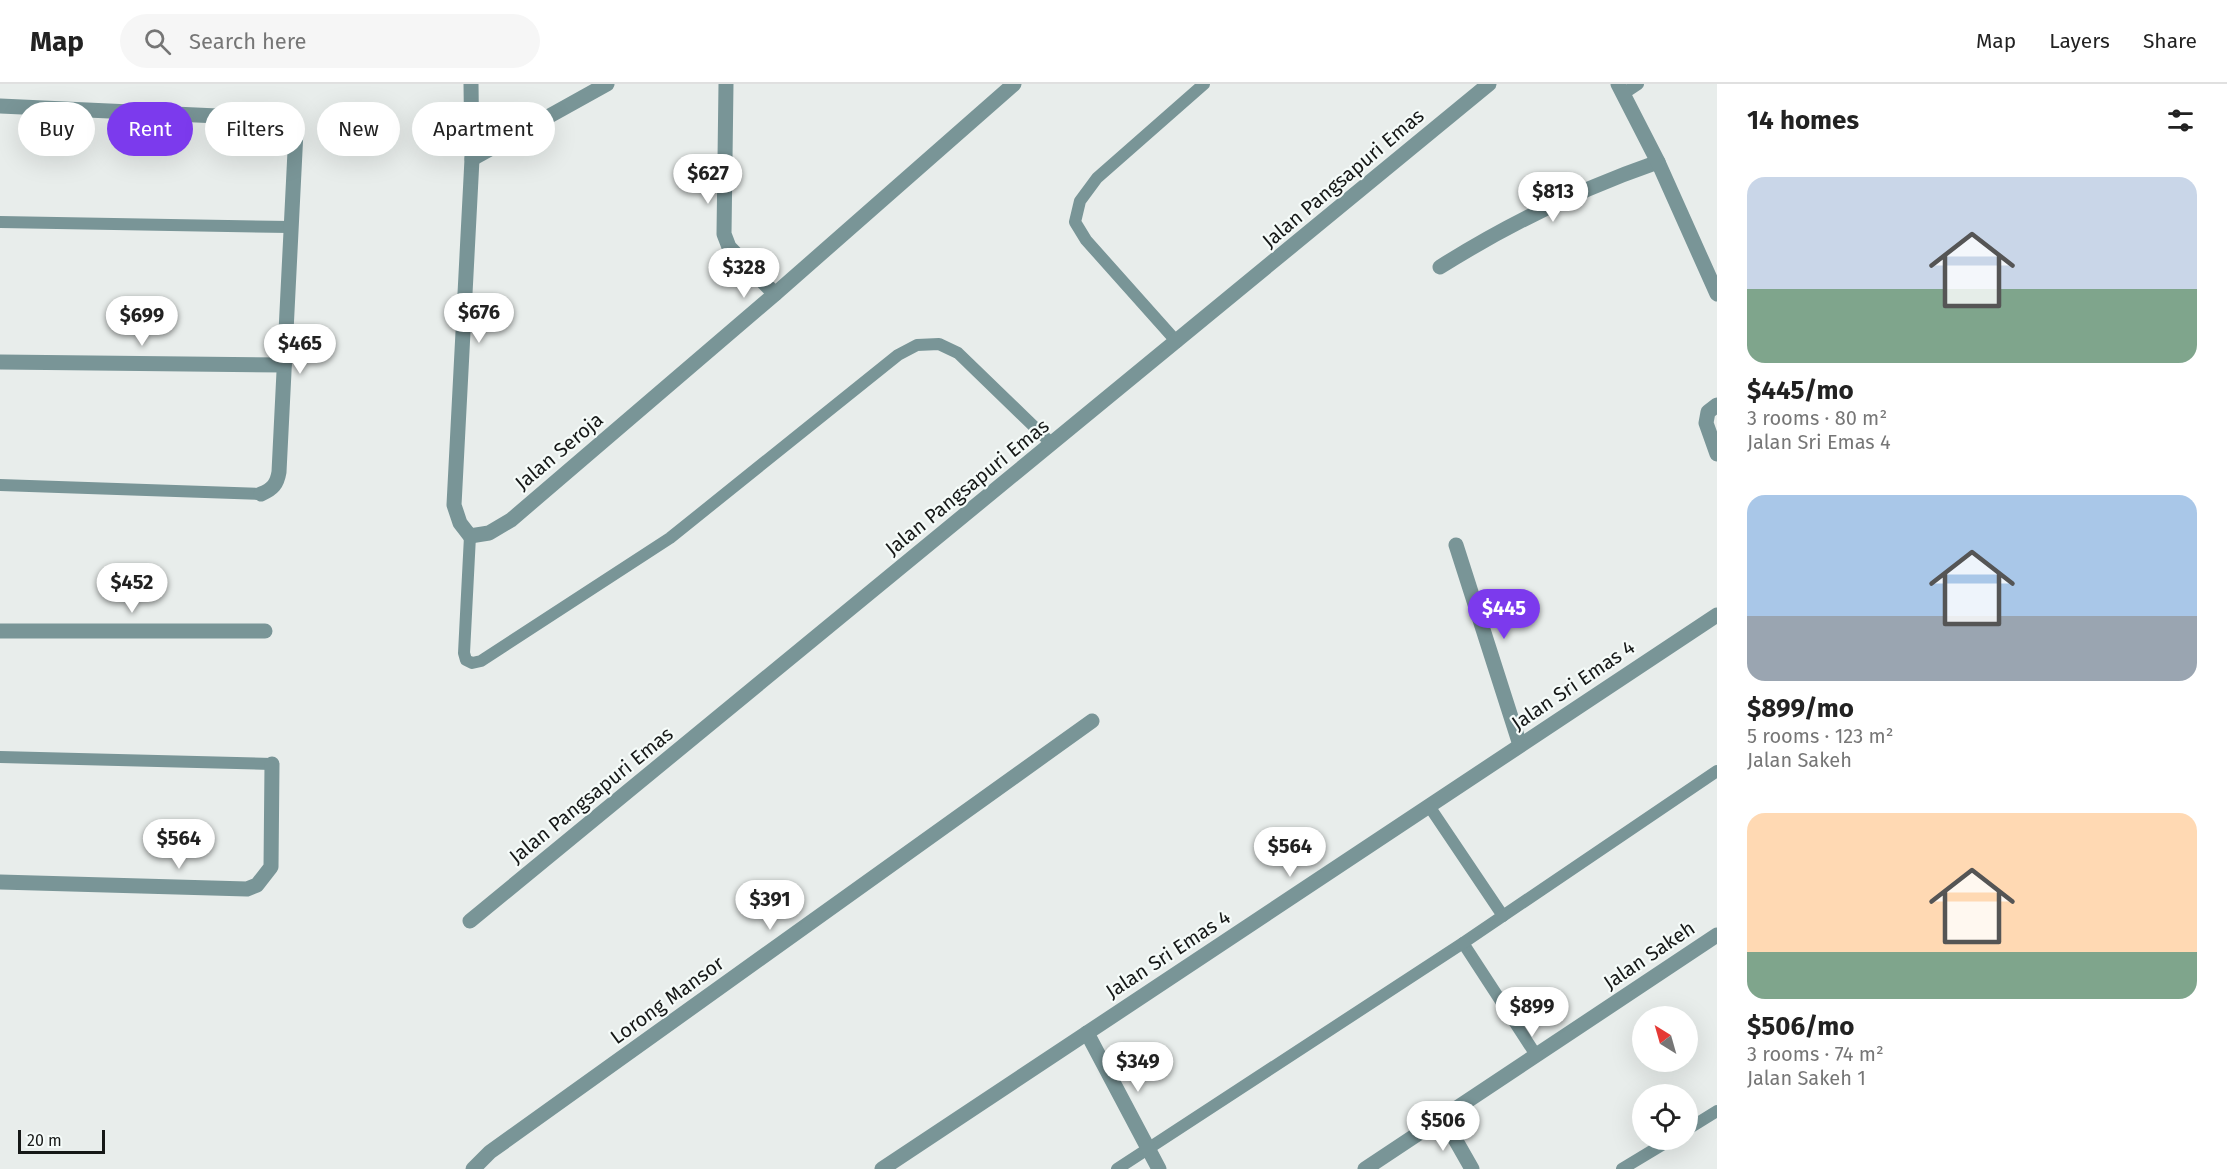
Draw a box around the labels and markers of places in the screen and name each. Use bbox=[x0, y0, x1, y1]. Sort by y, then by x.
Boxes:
pin: $627 bbox=[672, 154, 744, 205]
pin: $813 bbox=[1517, 172, 1589, 223]
pin: $328 bbox=[708, 248, 780, 299]
pin: $676 bbox=[443, 293, 515, 344]
pin: $699 bbox=[106, 296, 178, 347]
pin: $465 bbox=[264, 324, 336, 375]
pin: $452 bbox=[96, 563, 168, 614]
pin: $445 bbox=[1468, 589, 1540, 640]
pin: $564 bbox=[143, 819, 215, 870]
pin: $564 bbox=[1254, 827, 1326, 878]
pin: $391 bbox=[734, 880, 806, 931]
pin: $899 bbox=[1496, 987, 1568, 1038]
pin: $349 bbox=[1102, 1042, 1174, 1093]
pin: $506 bbox=[1407, 1101, 1479, 1152]

